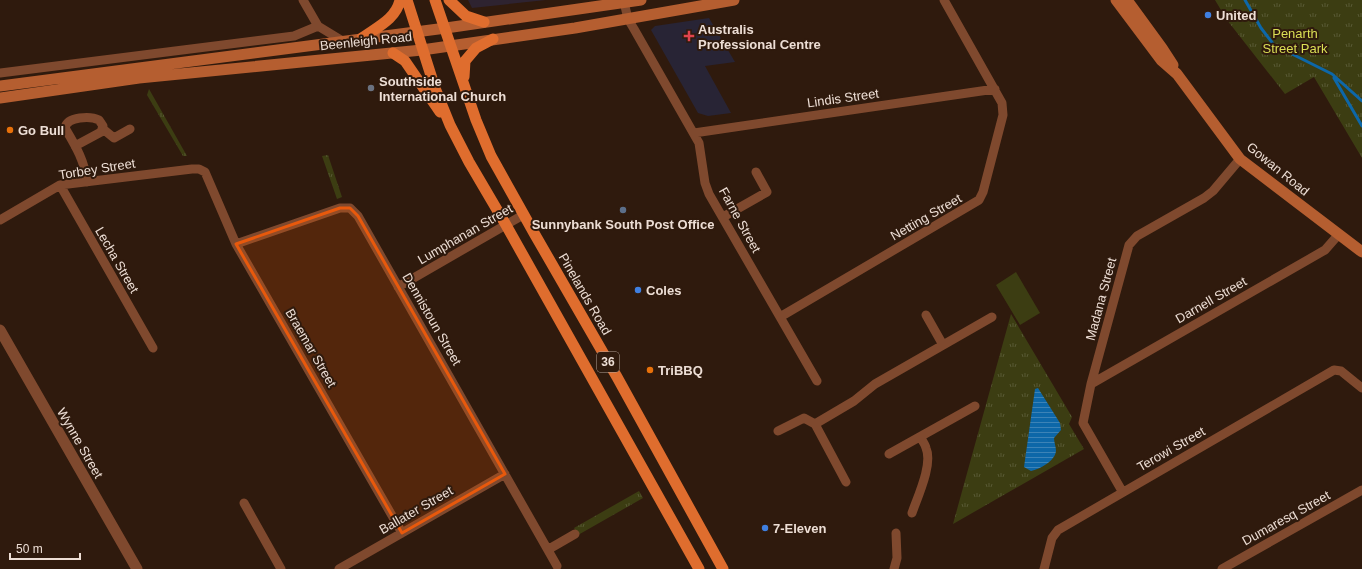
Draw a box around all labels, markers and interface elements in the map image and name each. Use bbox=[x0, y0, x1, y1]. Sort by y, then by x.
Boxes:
place label: United bbox=[1216, 8, 1257, 23]
marker: United bbox=[1203, 10, 1213, 20]
place label: Australis Professional Centre bbox=[698, 22, 821, 52]
park label: Penarth Street Park bbox=[1262, 26, 1328, 56]
street label: Beenleigh Road bbox=[319, 29, 413, 53]
marker: Australis Professional Centre bbox=[683, 30, 695, 42]
place label: Southside International Church bbox=[379, 74, 506, 104]
marker: Southside International Church bbox=[366, 83, 376, 93]
street label: Lindis Street bbox=[806, 85, 880, 110]
place label: Go Bull bbox=[18, 123, 64, 138]
marker: Go Bull bbox=[5, 125, 15, 135]
street label: Gowan Road bbox=[1244, 139, 1312, 199]
street label: Torbey Street bbox=[58, 155, 137, 182]
street label: Farne Street bbox=[716, 185, 764, 256]
street label: Netting Street bbox=[888, 190, 964, 243]
street label: Lumphanan Street bbox=[415, 201, 515, 267]
marker: Sunnybank South Post Office bbox=[618, 205, 628, 215]
place label: Sunnybank South Post Office bbox=[532, 217, 714, 232]
street label: Lecha Street bbox=[92, 224, 142, 296]
street label: Pinelands Road bbox=[556, 251, 614, 337]
street label: Madana Street bbox=[1083, 256, 1119, 342]
street label: Dennistoun Street bbox=[399, 270, 465, 368]
street label: Darnell Street bbox=[1173, 273, 1249, 326]
place label: Coles bbox=[646, 283, 681, 298]
marker: Coles bbox=[633, 285, 643, 295]
street label: Braemar Street bbox=[282, 306, 340, 390]
road number: 36 bbox=[597, 352, 619, 372]
place label: TriBBQ bbox=[658, 363, 703, 378]
marker: TriBBQ bbox=[645, 365, 655, 375]
street label: Wynne Street bbox=[54, 405, 106, 481]
street label: Terowi Street bbox=[1134, 423, 1208, 474]
street label: Ballater Street bbox=[377, 483, 456, 537]
street label: Dumaresq Street bbox=[1239, 487, 1333, 548]
place label: 7-Eleven bbox=[773, 521, 827, 536]
marker: 7-Eleven bbox=[760, 523, 770, 533]
scale bar bbox=[10, 535, 80, 561]
text: 50 m bbox=[16, 542, 43, 556]

